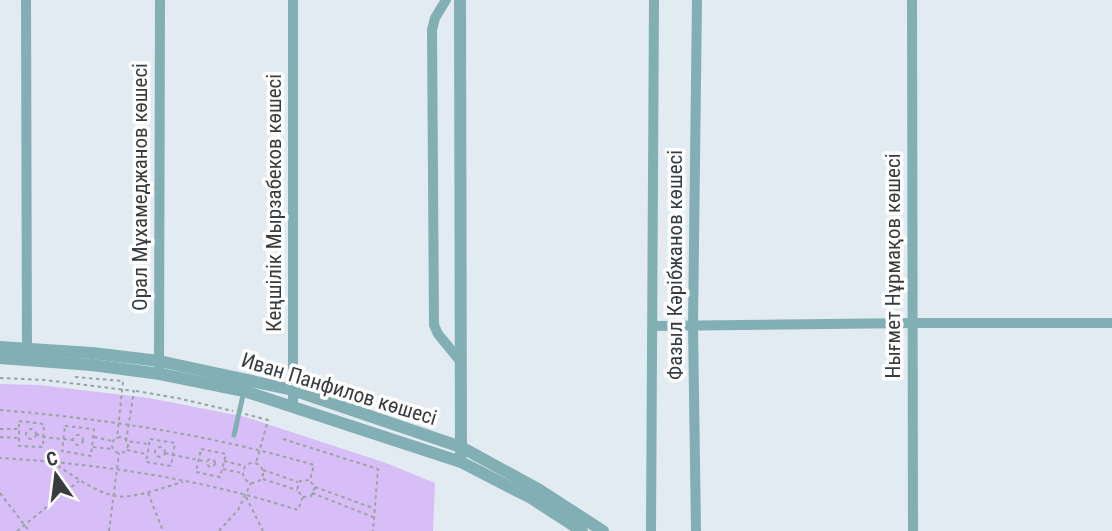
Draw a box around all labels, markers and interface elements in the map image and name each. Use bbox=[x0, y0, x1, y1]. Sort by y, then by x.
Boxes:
street label: Орал Мұхамеджанов көшесі bbox=[128, 63, 152, 311]
street label: Кеңшілік Мырзабеков көшесі bbox=[262, 74, 286, 332]
street label: Фазыл Кәрібжанов көшесі bbox=[663, 150, 687, 380]
street label: Нығмет Нұрмақов көшесі bbox=[881, 154, 905, 378]
street label: Иван Панфилов көшесі bbox=[238, 348, 440, 430]
north arrow bbox=[21, 440, 91, 510]
text: С bbox=[44, 446, 60, 471]

